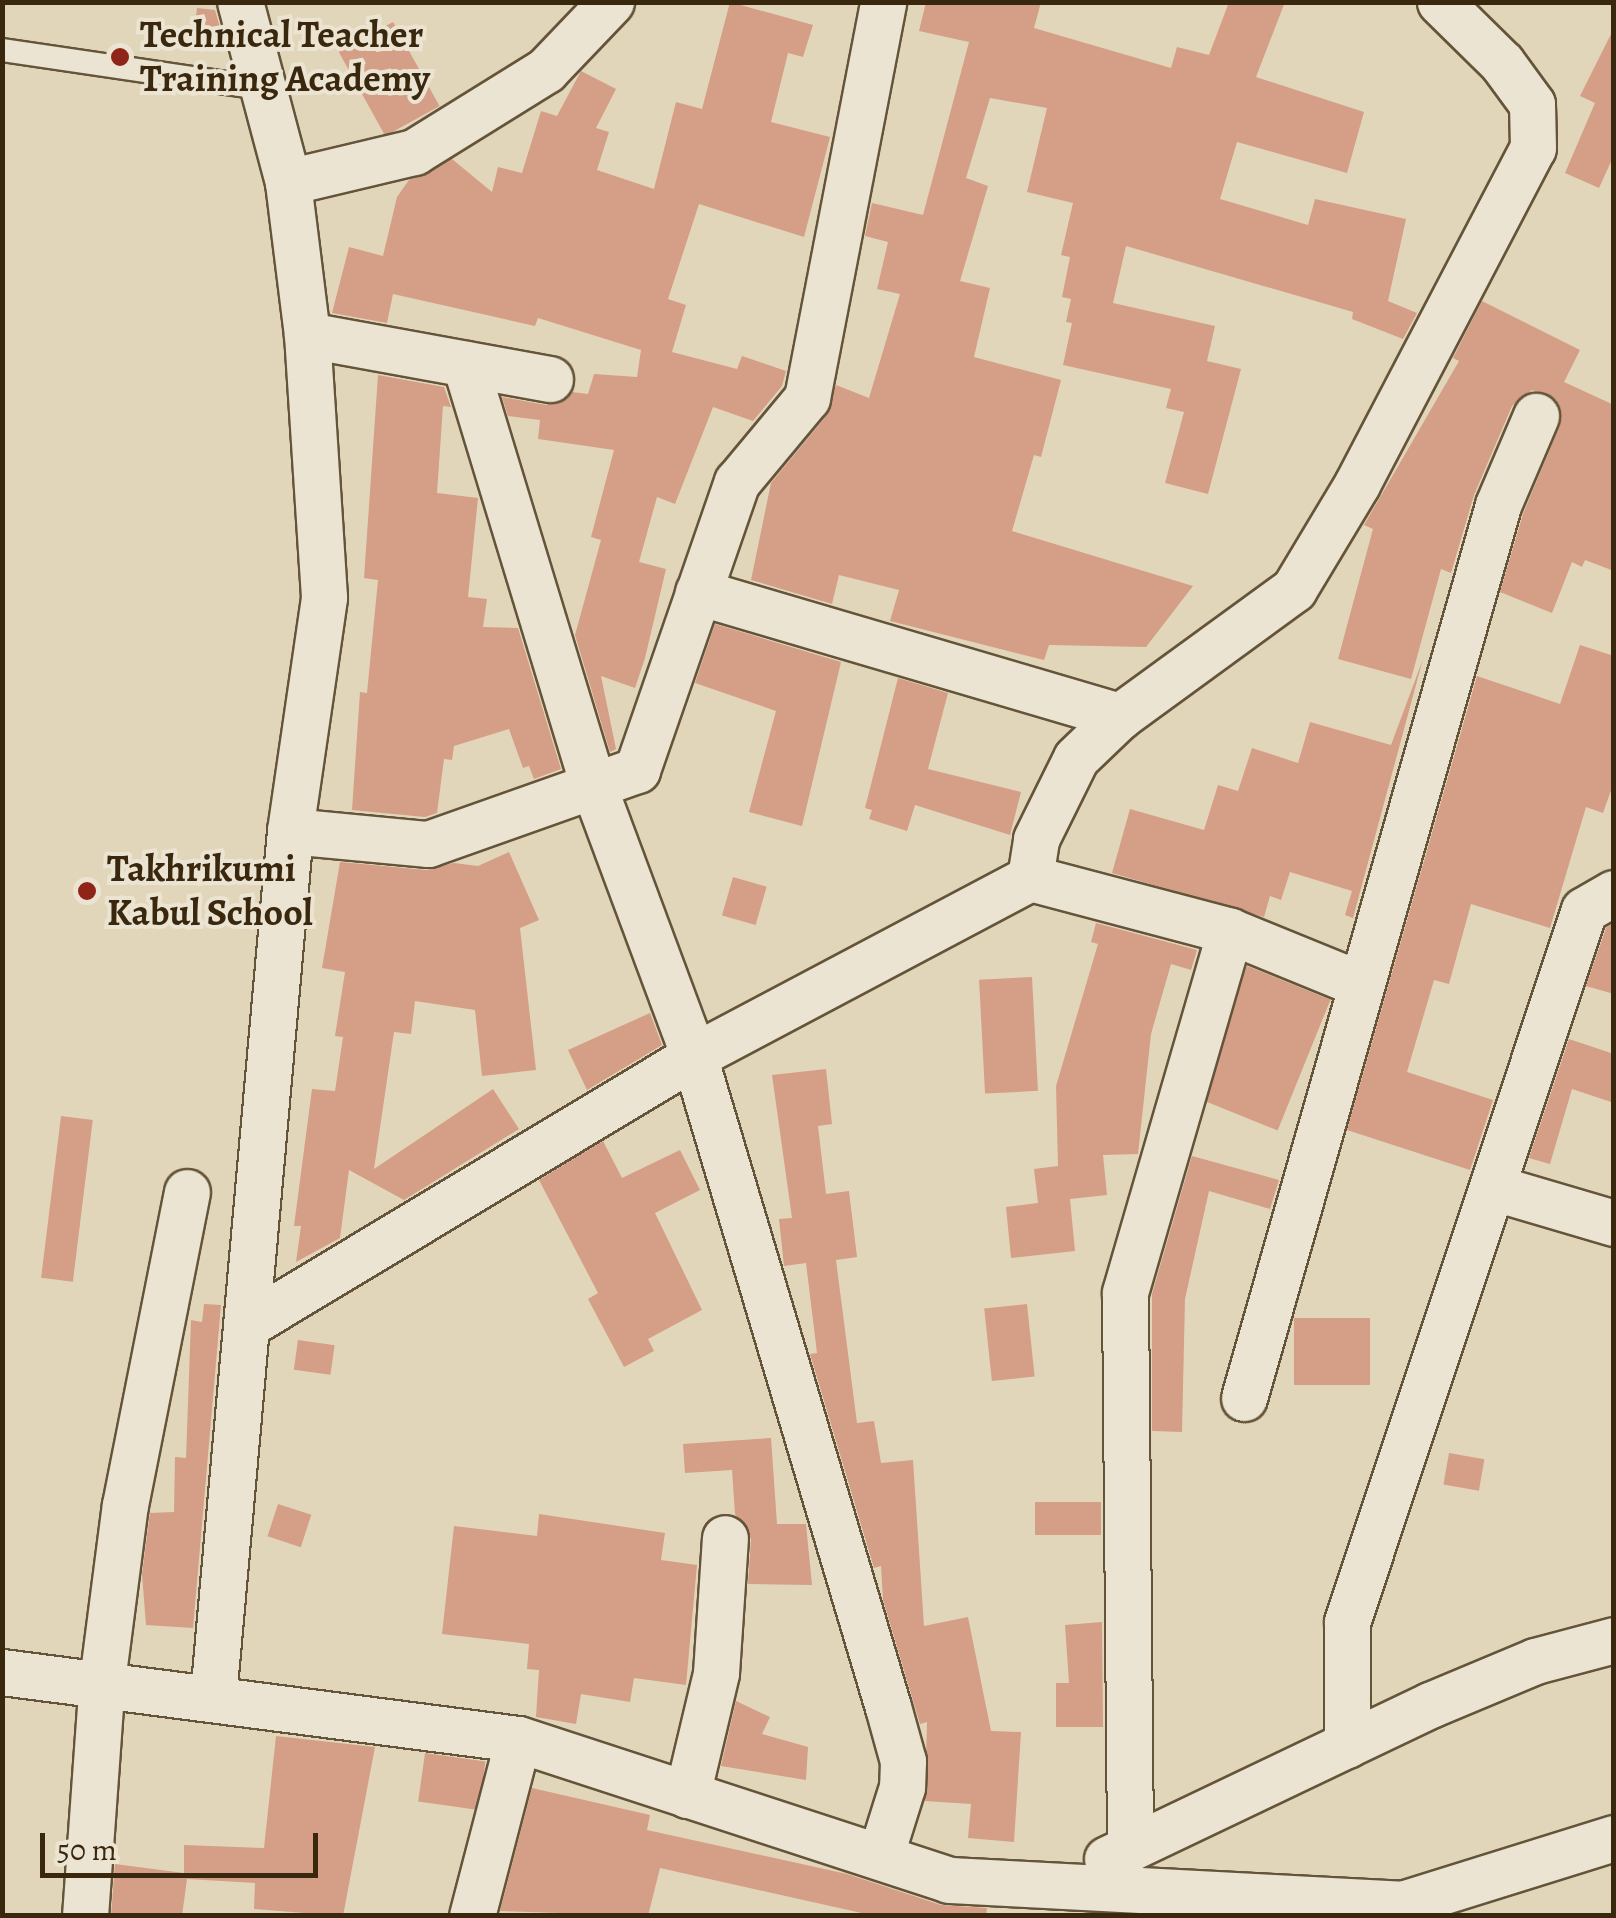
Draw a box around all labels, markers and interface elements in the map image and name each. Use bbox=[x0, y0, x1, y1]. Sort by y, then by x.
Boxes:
place label: Technical Teacher Training Academy bbox=[140, 12, 430, 101]
marker: Technical Teacher Training Academy bbox=[109, 46, 131, 68]
place label: Takhrikumi Kabul School bbox=[107, 846, 313, 936]
marker: Takhrikumi Kabul School bbox=[76, 880, 98, 902]
scale bar bbox=[45, 1813, 322, 1875]
text: 50 m bbox=[57, 1830, 117, 1870]

